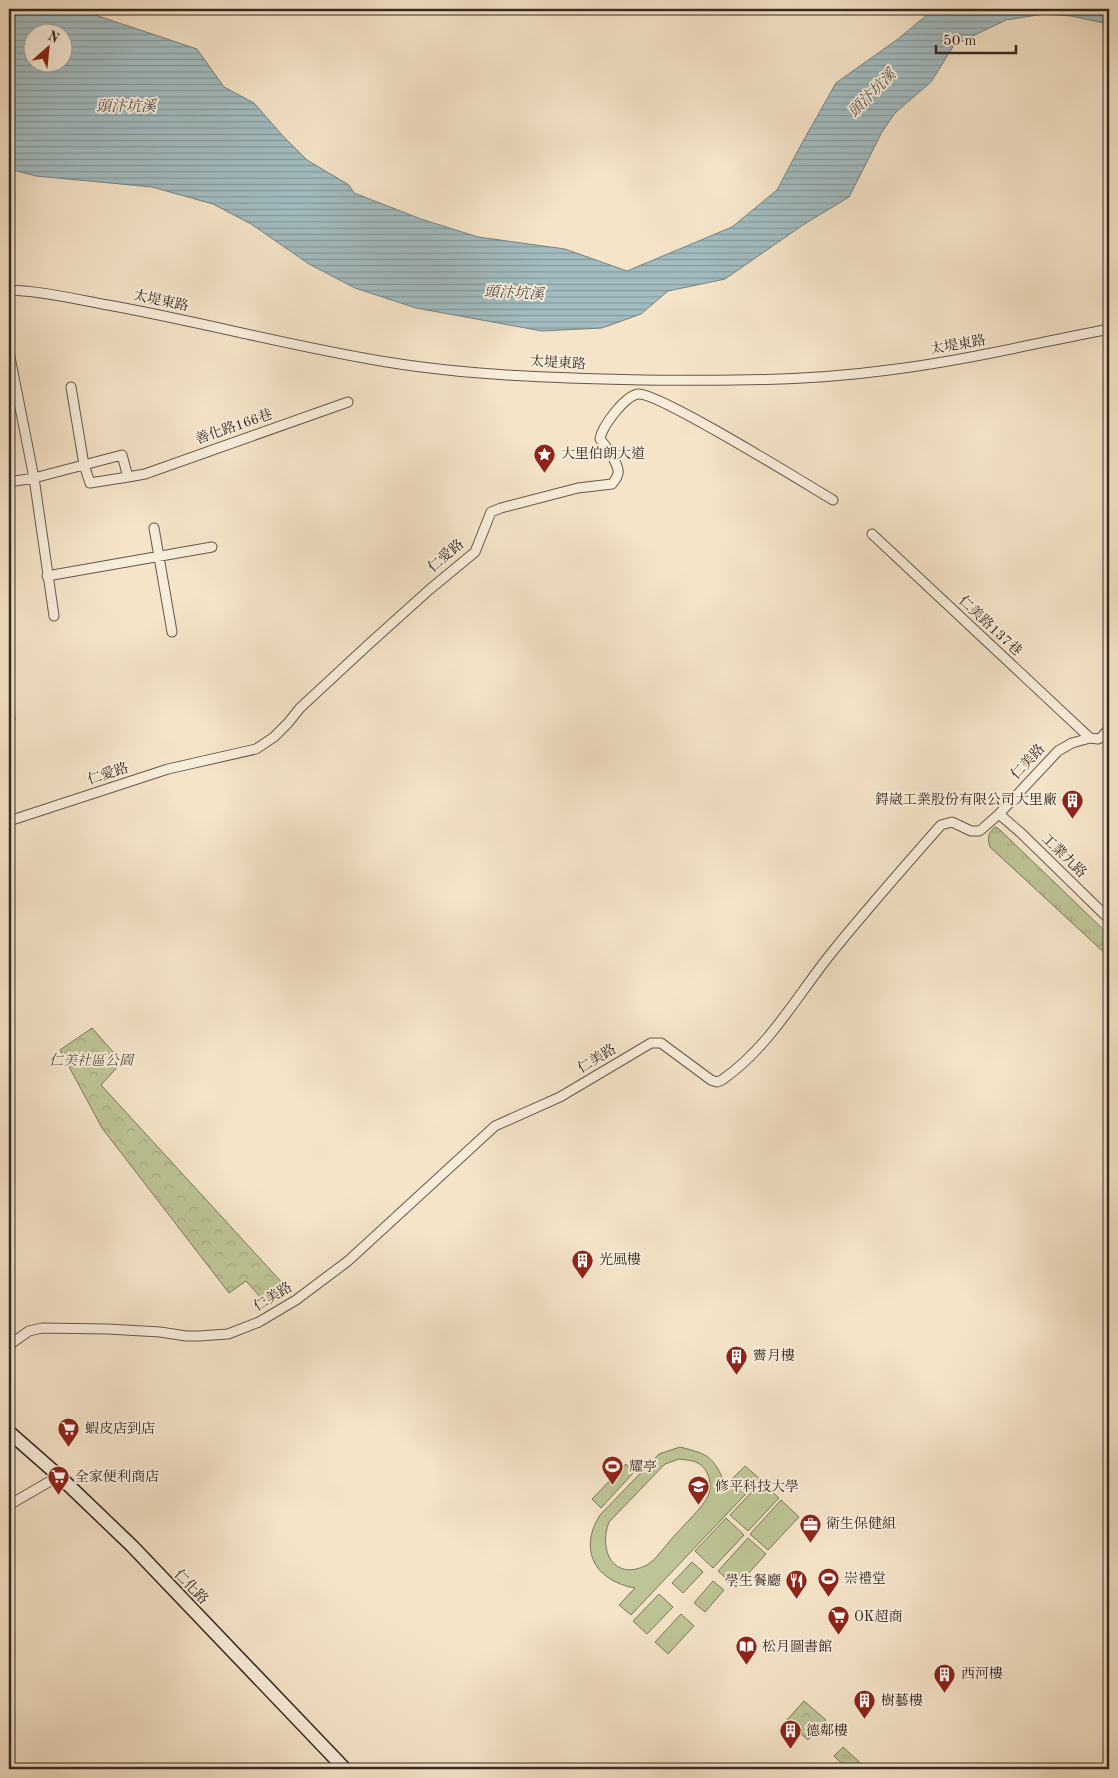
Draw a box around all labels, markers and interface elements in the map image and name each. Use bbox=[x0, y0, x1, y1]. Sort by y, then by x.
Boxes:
north arrow bbox=[22, 22, 72, 72]
scale bar bbox=[936, 22, 1016, 54]
text: N bbox=[46, 29, 62, 46]
text: 50 m bbox=[943, 34, 977, 49]
water label: 頭汴坑溪 bbox=[845, 65, 901, 121]
water label: 頭汴坑溪 bbox=[96, 98, 158, 115]
water label: 頭汴坑溪 bbox=[484, 283, 546, 303]
street label: 太堤東路 bbox=[132, 287, 190, 314]
street label: 太堤東路 bbox=[929, 332, 987, 357]
street label: 太堤東路 bbox=[530, 354, 586, 371]
street label: 善化路166巷 bbox=[193, 406, 274, 447]
place icon: 大里伯朗大道 bbox=[533, 442, 557, 473]
place label: 大里伯朗大道 bbox=[561, 446, 645, 461]
street label: 仁愛路 bbox=[425, 536, 466, 575]
street label: 仁美路137巷 bbox=[956, 593, 1025, 659]
street label: 仁美路 bbox=[1008, 741, 1047, 782]
street label: 仁愛路 bbox=[86, 760, 130, 787]
building icon: 鍀崴工業股份有限公司大里廠 bbox=[1061, 788, 1085, 819]
place label: 鍀崴工業股份有限公司大里廠 bbox=[875, 792, 1057, 807]
street label: 工業九路 bbox=[1039, 831, 1090, 880]
street label: 仁美路 bbox=[575, 1041, 619, 1076]
park label: 仁美社區公園 bbox=[49, 1053, 135, 1068]
building icon: 光風樓 bbox=[571, 1248, 595, 1279]
place label: 光風樓 bbox=[599, 1252, 641, 1267]
street label: 仁美路 bbox=[251, 1279, 295, 1314]
building icon: 霽月樓 bbox=[725, 1344, 749, 1375]
place label: 霽月樓 bbox=[753, 1348, 795, 1363]
supermarket icon: 蝦皮店到店 bbox=[57, 1417, 81, 1448]
place label: 蝦皮店到店 bbox=[85, 1421, 155, 1436]
sports icon: 耀亭 bbox=[601, 1455, 625, 1486]
place label: 耀亭 bbox=[629, 1459, 657, 1474]
supermarket icon: 全家便利商店 bbox=[47, 1465, 71, 1496]
place label: 全家便利商店 bbox=[75, 1469, 159, 1484]
school or university icon: 修平科技大學 bbox=[687, 1475, 711, 1506]
place label: 修平科技大學 bbox=[715, 1479, 799, 1494]
office icon: 衛生保健組 bbox=[798, 1512, 822, 1543]
place label: 衛生保健組 bbox=[826, 1516, 896, 1531]
street label: 仁化路 bbox=[171, 1566, 211, 1607]
sports icon: 崇禮堂 bbox=[816, 1567, 840, 1598]
restaurant icon: 學生餐廳 bbox=[785, 1569, 809, 1600]
place label: 崇禮堂 bbox=[844, 1571, 886, 1586]
place label: 學生餐廳 bbox=[725, 1573, 781, 1588]
supermarket icon: OK超商 bbox=[826, 1605, 850, 1636]
place label: OK超商 bbox=[854, 1609, 902, 1624]
library icon: 松月圖書館 bbox=[734, 1635, 758, 1666]
place label: 松月圖書館 bbox=[762, 1639, 832, 1654]
building icon: 西河樓 bbox=[933, 1662, 957, 1693]
place label: 西河樓 bbox=[961, 1666, 1003, 1681]
building icon: 樹藝樓 bbox=[853, 1689, 877, 1720]
place label: 樹藝樓 bbox=[881, 1693, 923, 1708]
building icon: 德鄰樓 bbox=[778, 1719, 802, 1750]
place label: 德鄰樓 bbox=[806, 1723, 848, 1738]

